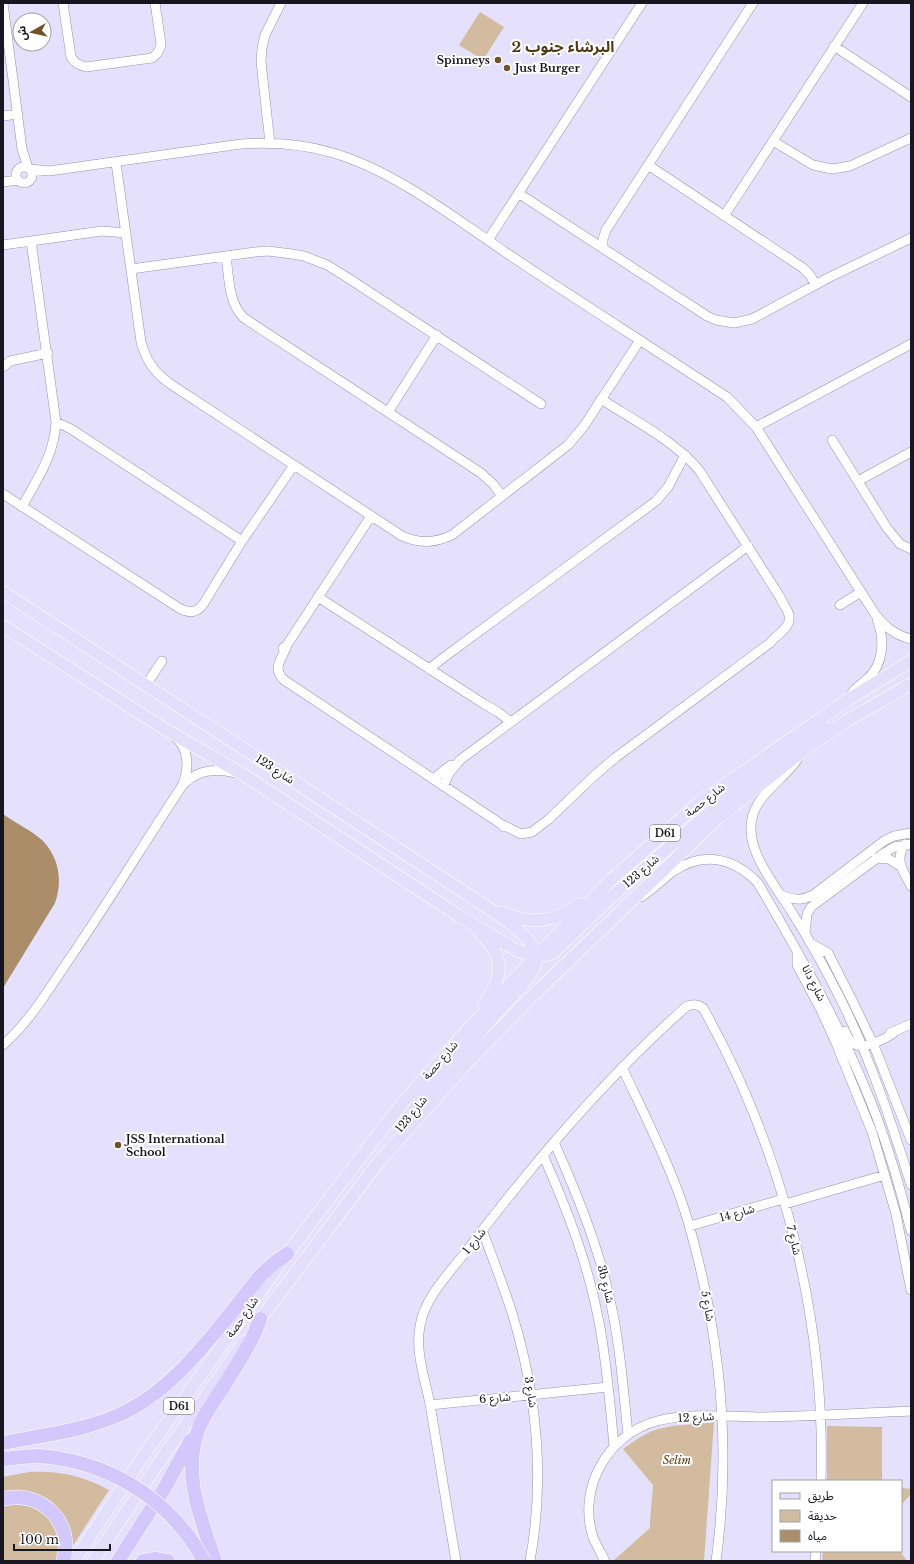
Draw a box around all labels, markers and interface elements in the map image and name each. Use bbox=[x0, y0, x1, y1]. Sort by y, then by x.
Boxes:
north arrow bbox=[12, 12, 52, 52]
text: ش bbox=[14, 25, 30, 42]
district label: البرشاء جنوب 2 bbox=[512, 37, 614, 56]
place label: Spinneys bbox=[437, 53, 490, 67]
marker: Spinneys bbox=[493, 55, 503, 65]
place label: Just Burger bbox=[513, 61, 580, 75]
marker: Just Burger bbox=[502, 63, 512, 73]
street label: شارع 123 bbox=[253, 751, 297, 788]
street label: شارع حصة bbox=[682, 780, 729, 821]
road number: D61 bbox=[650, 825, 680, 841]
street label: شارع 123 bbox=[620, 851, 663, 891]
street label: شارع دانا bbox=[798, 963, 829, 1004]
street label: شارع حصة bbox=[419, 1037, 462, 1083]
street label: شارع 123 bbox=[392, 1093, 431, 1136]
place label: JSS International School bbox=[124, 1132, 225, 1159]
marker: JSS International School bbox=[113, 1140, 123, 1150]
street label: شارع 14 bbox=[718, 1201, 757, 1226]
street label: شارع 7 bbox=[783, 1224, 805, 1257]
street label: شارع 1 bbox=[459, 1225, 490, 1258]
street label: 3b شارع bbox=[594, 1264, 618, 1305]
street label: شارع 5 bbox=[697, 1290, 718, 1323]
street label: شارع حصة bbox=[223, 1293, 262, 1341]
street label: شارع 3 bbox=[521, 1375, 540, 1409]
street label: شارع 6 bbox=[479, 1390, 512, 1407]
road number: D61 bbox=[164, 1398, 194, 1414]
street label: شارع 12 bbox=[678, 1409, 715, 1426]
park label: Selim bbox=[663, 1453, 692, 1467]
legend bbox=[772, 1480, 902, 1552]
text: طريق bbox=[808, 1488, 834, 1504]
text: حديقة bbox=[808, 1508, 837, 1523]
scale bar bbox=[14, 1526, 110, 1552]
text: مياه bbox=[808, 1528, 827, 1543]
text: 100 m bbox=[20, 1532, 59, 1547]

